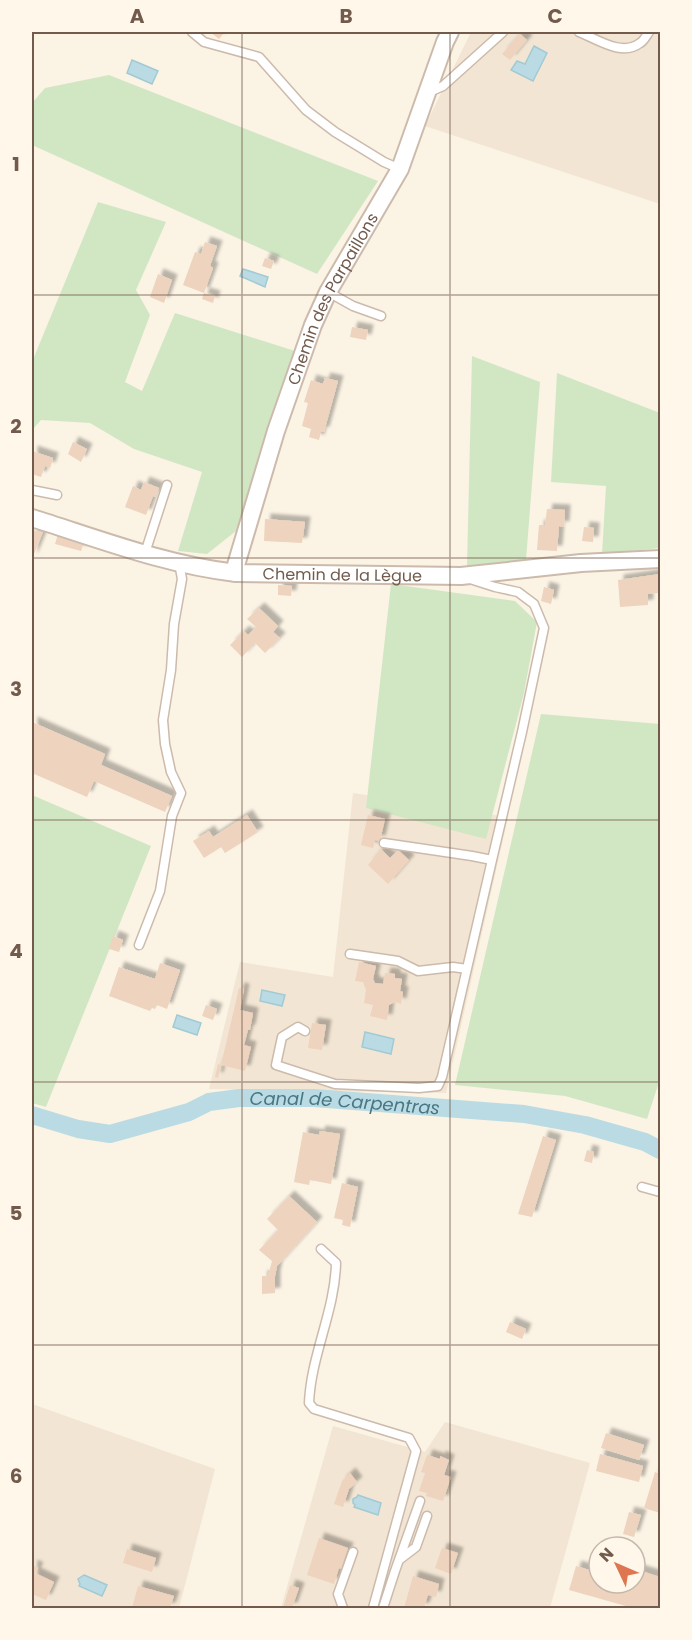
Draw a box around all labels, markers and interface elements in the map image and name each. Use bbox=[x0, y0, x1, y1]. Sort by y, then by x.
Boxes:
text: A bbox=[130, 2, 145, 30]
text: B bbox=[339, 2, 353, 30]
text: C bbox=[547, 2, 563, 30]
text: 1 bbox=[12, 150, 20, 178]
street label: Chemin des Parpaillons bbox=[281, 208, 384, 388]
text: 2 bbox=[10, 412, 22, 440]
street label: Chemin de la Lègue bbox=[262, 562, 422, 587]
text: 3 bbox=[10, 675, 22, 703]
text: 4 bbox=[9, 937, 23, 965]
water label: Canal de Carpentras bbox=[249, 1085, 441, 1120]
text: 5 bbox=[10, 1199, 23, 1227]
text: 6 bbox=[10, 1462, 22, 1490]
north arrow bbox=[587, 1535, 647, 1595]
text: N bbox=[594, 1543, 619, 1567]

